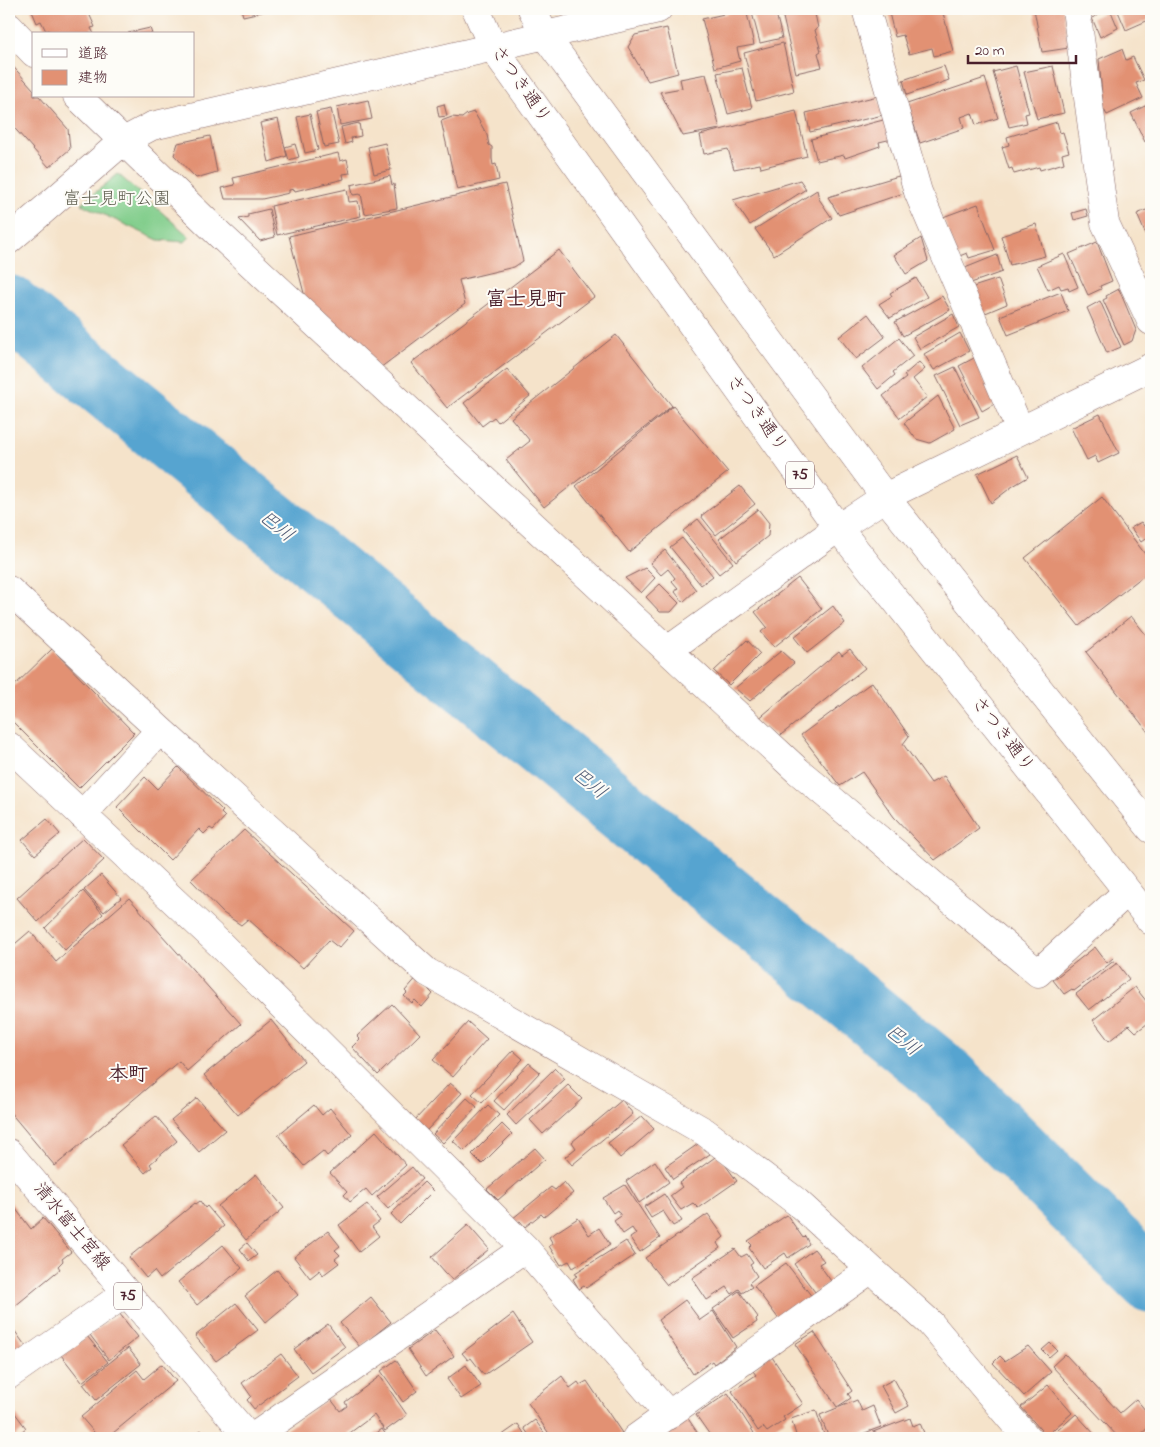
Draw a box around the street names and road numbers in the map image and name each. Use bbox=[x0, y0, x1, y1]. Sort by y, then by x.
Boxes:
street label: さつき通り bbox=[484, 41, 556, 129]
street label: さつき通り bbox=[719, 370, 793, 458]
road number: 75 bbox=[786, 462, 814, 488]
street label: さつき通り bbox=[964, 692, 1040, 778]
street label: 清水富士宮線 bbox=[26, 1177, 116, 1277]
road number: 75 bbox=[114, 1282, 142, 1310]

